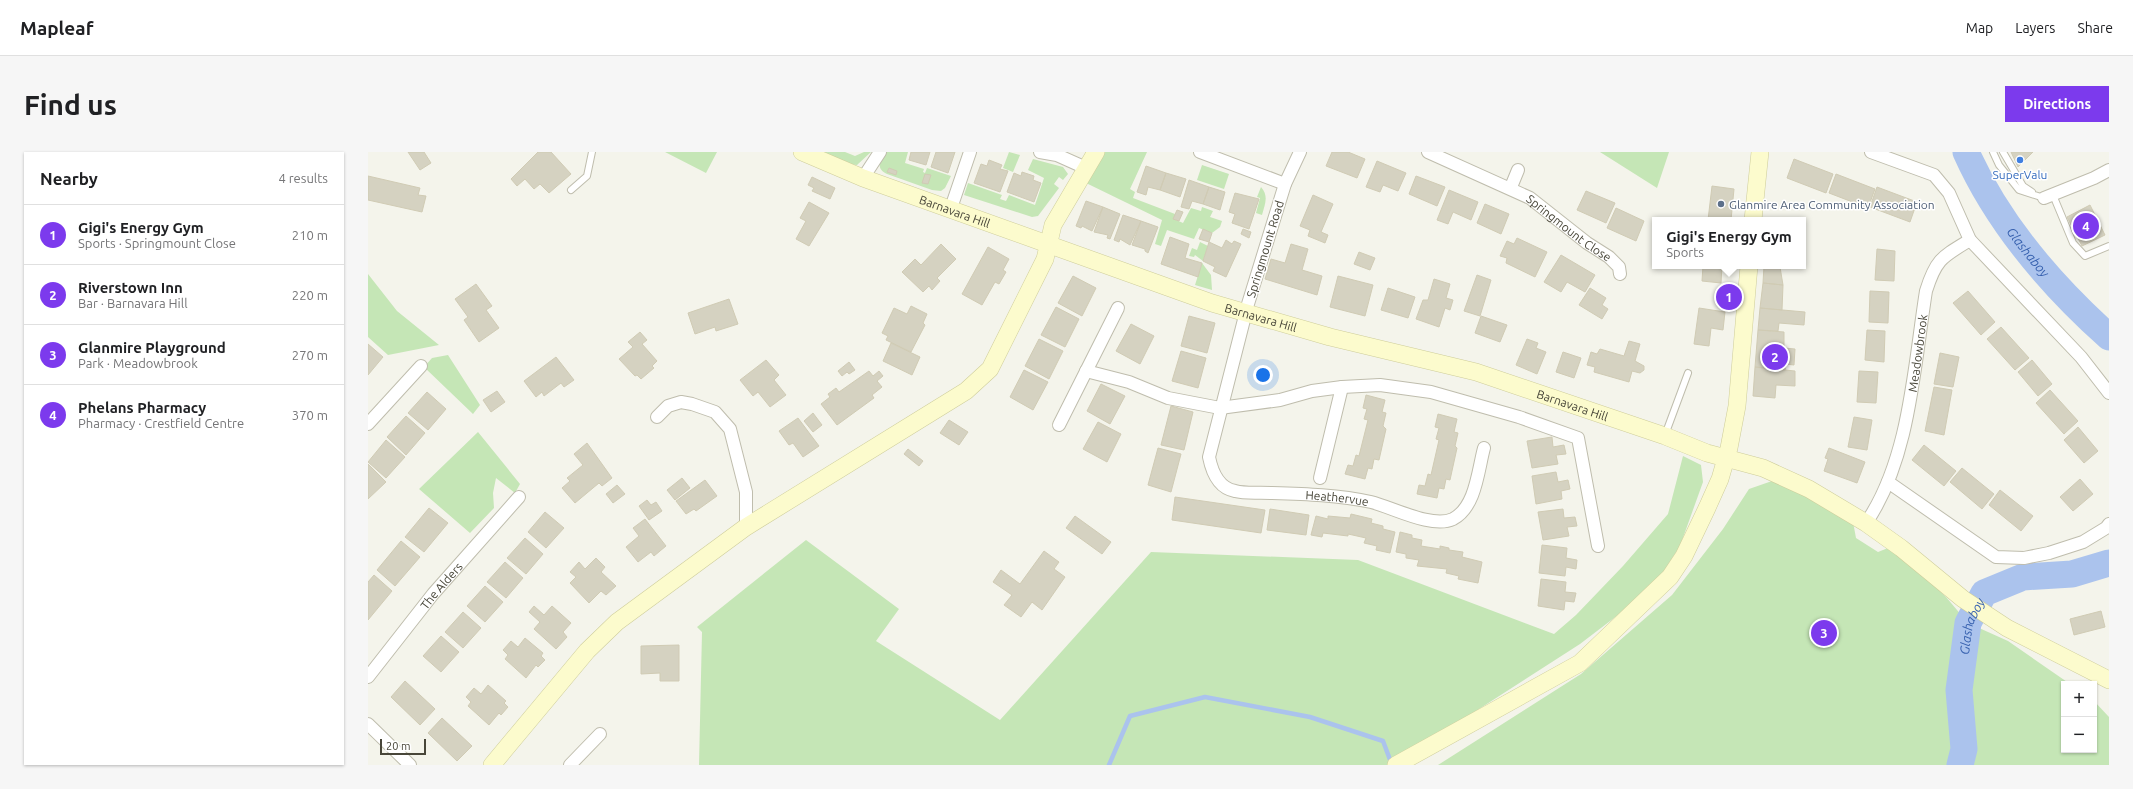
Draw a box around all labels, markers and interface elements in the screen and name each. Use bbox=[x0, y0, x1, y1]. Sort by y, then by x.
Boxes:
text: Mapleaf bbox=[20, 17, 93, 39]
text: Map bbox=[1966, 20, 1993, 36]
text: Layers bbox=[2015, 20, 2055, 36]
text: Share bbox=[2077, 20, 2113, 36]
button: Directions bbox=[2005, 86, 2109, 122]
text: Find us bbox=[24, 89, 117, 120]
marker: SuperValu bbox=[2015, 155, 2025, 165]
place label: SuperValu bbox=[1993, 168, 2047, 181]
text: Nearby bbox=[40, 169, 98, 188]
text: 4 results bbox=[278, 171, 328, 185]
street label: Barnavara Hill bbox=[918, 192, 992, 230]
street label: Springmount Close bbox=[1524, 192, 1614, 263]
place label: Glanmire Area Community Association bbox=[1729, 198, 1935, 211]
street label: Springmount Road bbox=[1244, 199, 1286, 299]
marker: Glanmire Area Community Association bbox=[1716, 199, 1726, 209]
pin: 4 bbox=[2073, 211, 2099, 241]
popup bbox=[1652, 217, 1806, 269]
text: Gigi's Energy Gym bbox=[78, 219, 204, 236]
water label: Glashaboy bbox=[2004, 225, 2053, 280]
text: 1 bbox=[49, 228, 57, 242]
text: 210 m bbox=[292, 228, 328, 242]
text: Gigi's Energy Gym bbox=[1666, 228, 1792, 245]
text: Sports · Springmount Close bbox=[78, 236, 236, 250]
text: Sports bbox=[1666, 245, 1704, 259]
text: Riverstown Inn bbox=[78, 279, 183, 296]
pin: 1 bbox=[1716, 282, 1742, 312]
text: 2 bbox=[49, 288, 57, 302]
text: 220 m bbox=[292, 288, 328, 302]
text: Bar · Barnavara Hill bbox=[78, 296, 188, 310]
street label: Barnavara Hill bbox=[1223, 301, 1299, 334]
street label: Meadowbrook bbox=[1905, 313, 1929, 393]
text: Glanmire Playground bbox=[78, 339, 226, 356]
pin: 2 bbox=[1762, 342, 1788, 372]
text: 3 bbox=[49, 348, 57, 362]
text: 270 m bbox=[292, 348, 328, 362]
text: Park · Meadowbrook bbox=[78, 356, 198, 370]
your location bbox=[1253, 365, 1273, 385]
street label: Barnavara Hill bbox=[1535, 387, 1610, 423]
text: Phelans Pharmacy bbox=[78, 399, 206, 416]
text: 4 bbox=[49, 408, 57, 422]
text: 370 m bbox=[292, 408, 328, 422]
text: Pharmacy · Crestfield Centre bbox=[78, 416, 244, 430]
street label: Heathervue bbox=[1305, 488, 1370, 508]
street label: The Alders bbox=[417, 560, 465, 611]
water label: Glashaboy bbox=[1957, 595, 1987, 655]
pin: 3 bbox=[1811, 618, 1837, 648]
map controls bbox=[2061, 681, 2097, 753]
button: + bbox=[2061, 681, 2097, 717]
button: − bbox=[2061, 717, 2097, 753]
scale bar bbox=[380, 737, 426, 756]
text: 20 m bbox=[386, 740, 410, 752]

